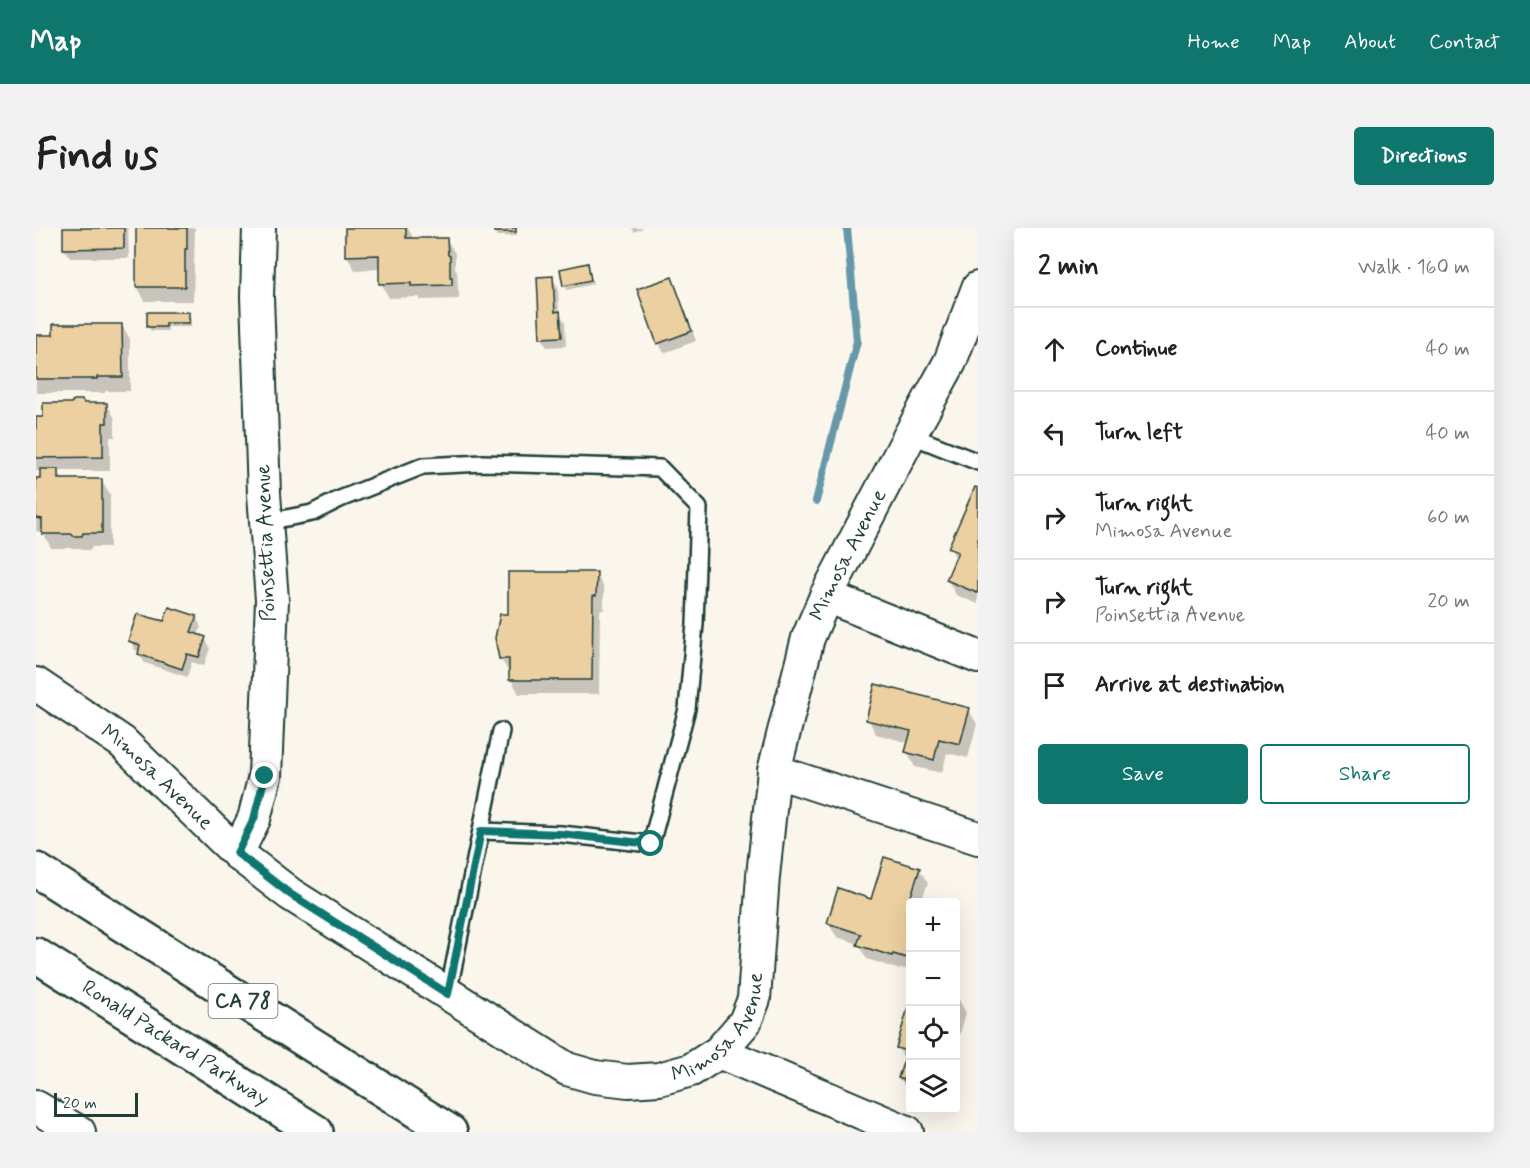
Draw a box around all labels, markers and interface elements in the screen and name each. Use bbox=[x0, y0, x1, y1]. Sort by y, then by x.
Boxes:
text: Map bbox=[30, 24, 81, 61]
text: Home bbox=[1188, 28, 1240, 56]
text: Map bbox=[1273, 28, 1311, 56]
text: About bbox=[1344, 28, 1396, 56]
text: Contact bbox=[1429, 28, 1500, 56]
button: Directions bbox=[1354, 127, 1494, 185]
text: Find us bbox=[36, 129, 158, 184]
text: 2 min bbox=[1038, 250, 1099, 284]
text: Walk · 160 m bbox=[1358, 254, 1470, 281]
icon: ahead bbox=[1038, 333, 1071, 366]
text: Continue bbox=[1095, 335, 1177, 363]
text: 40 m bbox=[1426, 336, 1470, 363]
icon: left bbox=[1038, 417, 1071, 450]
text: Turn left bbox=[1095, 419, 1183, 447]
text: 40 m bbox=[1426, 420, 1470, 447]
street label: Poinsettia Avenue bbox=[249, 464, 283, 622]
street label: Mimosa Avenue bbox=[803, 484, 893, 625]
text: Turn right bbox=[1095, 490, 1193, 518]
icon: right bbox=[1038, 501, 1071, 534]
text: 60 m bbox=[1427, 504, 1470, 531]
text: Mimosa Avenue bbox=[1095, 518, 1232, 545]
text: Turn right bbox=[1095, 574, 1193, 602]
icon: right bbox=[1038, 585, 1071, 618]
text: 20 m bbox=[1427, 588, 1470, 615]
text: Poinsettia Avenue bbox=[1095, 602, 1245, 629]
icon: arrive bbox=[1038, 669, 1071, 702]
text: Arrive at destination bbox=[1095, 671, 1285, 699]
street label: Mimosa Avenue bbox=[95, 718, 219, 836]
button: Save bbox=[1038, 744, 1248, 804]
button: Share bbox=[1260, 744, 1470, 804]
route end bbox=[251, 762, 277, 788]
route start bbox=[637, 830, 663, 856]
map controls bbox=[906, 898, 960, 1114]
button: + bbox=[906, 898, 960, 952]
button: − bbox=[906, 952, 960, 1006]
street label: Mimosa Avenue bbox=[668, 972, 770, 1089]
street label: Ronald Packard Parkway bbox=[76, 973, 274, 1113]
road number: CA 78 bbox=[208, 984, 278, 1018]
button: locate bbox=[906, 1006, 960, 1060]
button: layers bbox=[906, 1060, 960, 1114]
scale bar bbox=[54, 1090, 138, 1118]
text: 20 m bbox=[63, 1093, 97, 1114]

